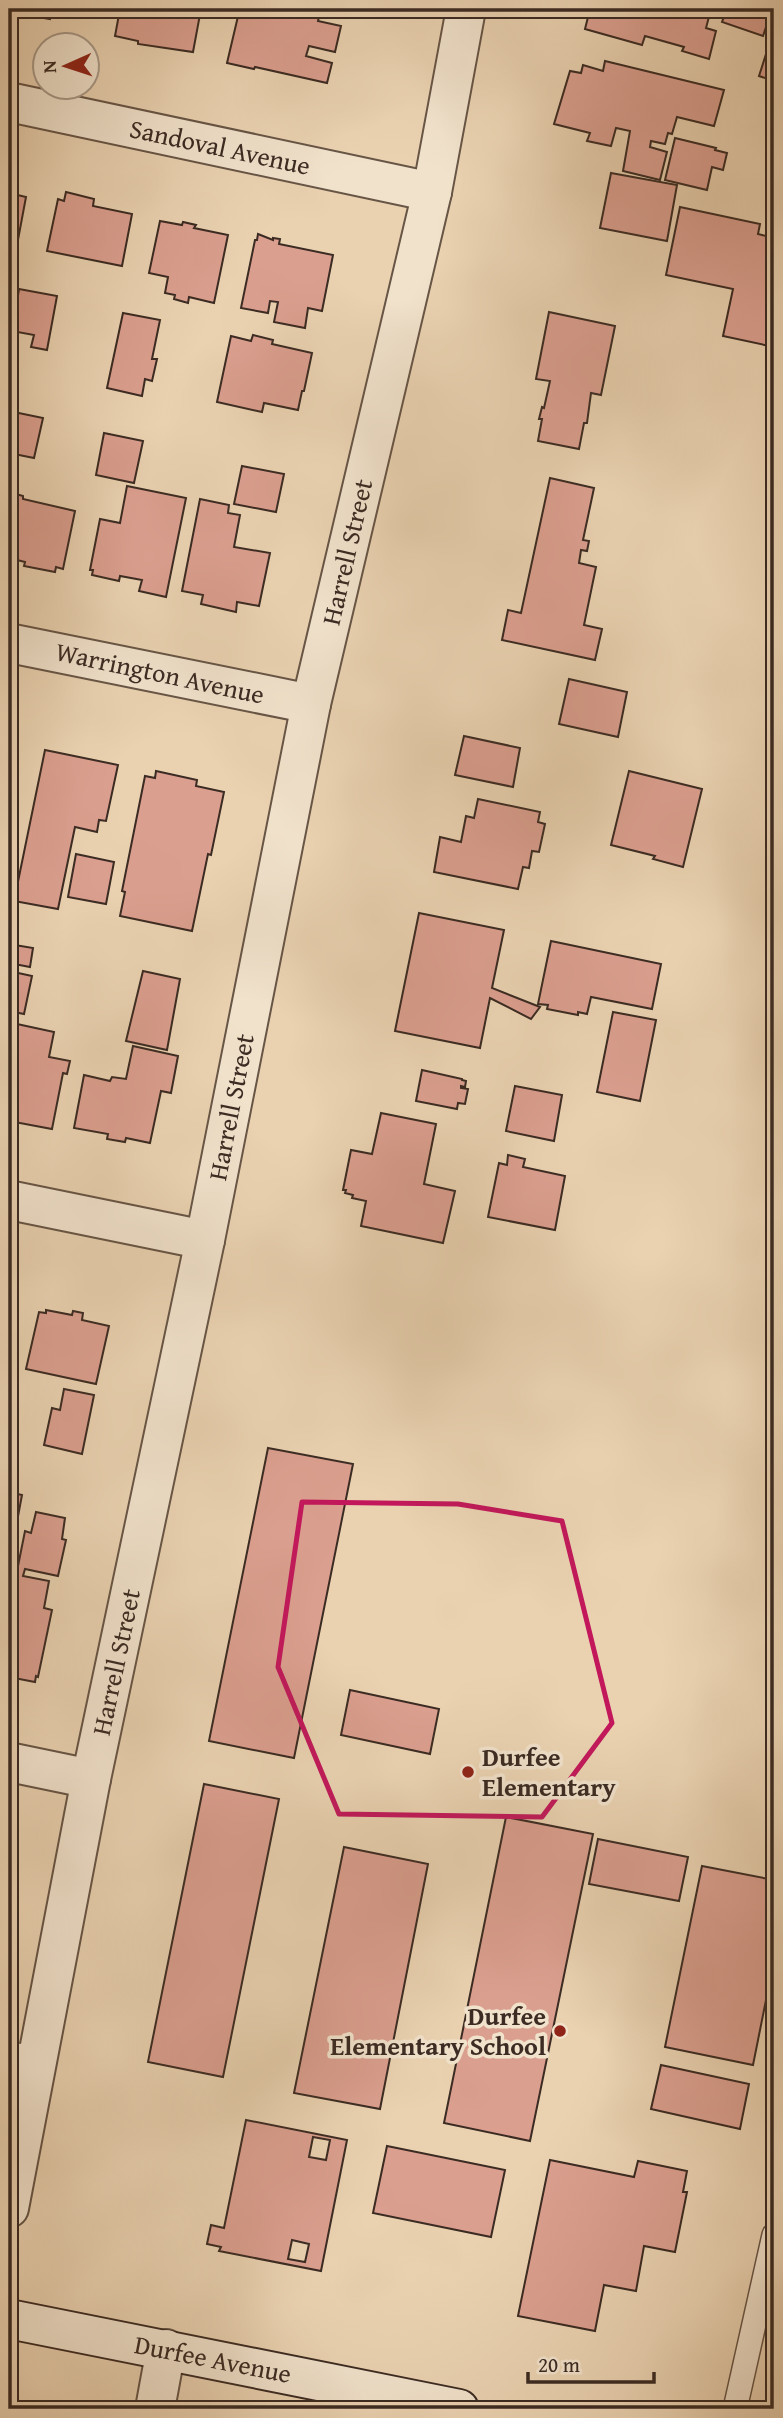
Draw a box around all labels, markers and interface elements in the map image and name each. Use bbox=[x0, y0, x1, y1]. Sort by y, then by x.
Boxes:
north arrow bbox=[32, 32, 102, 102]
text: N bbox=[35, 60, 63, 74]
street label: Sandoval Avenue bbox=[126, 108, 314, 185]
street label: Harrell Street bbox=[311, 475, 382, 629]
street label: Warrington Avenue bbox=[52, 631, 268, 714]
street label: Harrell Street bbox=[197, 1030, 264, 1184]
street label: Harrell Street bbox=[81, 1585, 150, 1739]
place label: Durfee Elementary bbox=[482, 1737, 616, 1806]
marker: Durfee Elementary bbox=[460, 1764, 476, 1780]
place label: Durfee Elementary School bbox=[330, 1996, 546, 2065]
marker: Durfee Elementary School bbox=[552, 2023, 568, 2039]
street label: Durfee Avenue bbox=[131, 2324, 295, 2393]
scale bar bbox=[528, 2341, 654, 2385]
text: 20 m bbox=[538, 2349, 580, 2380]

